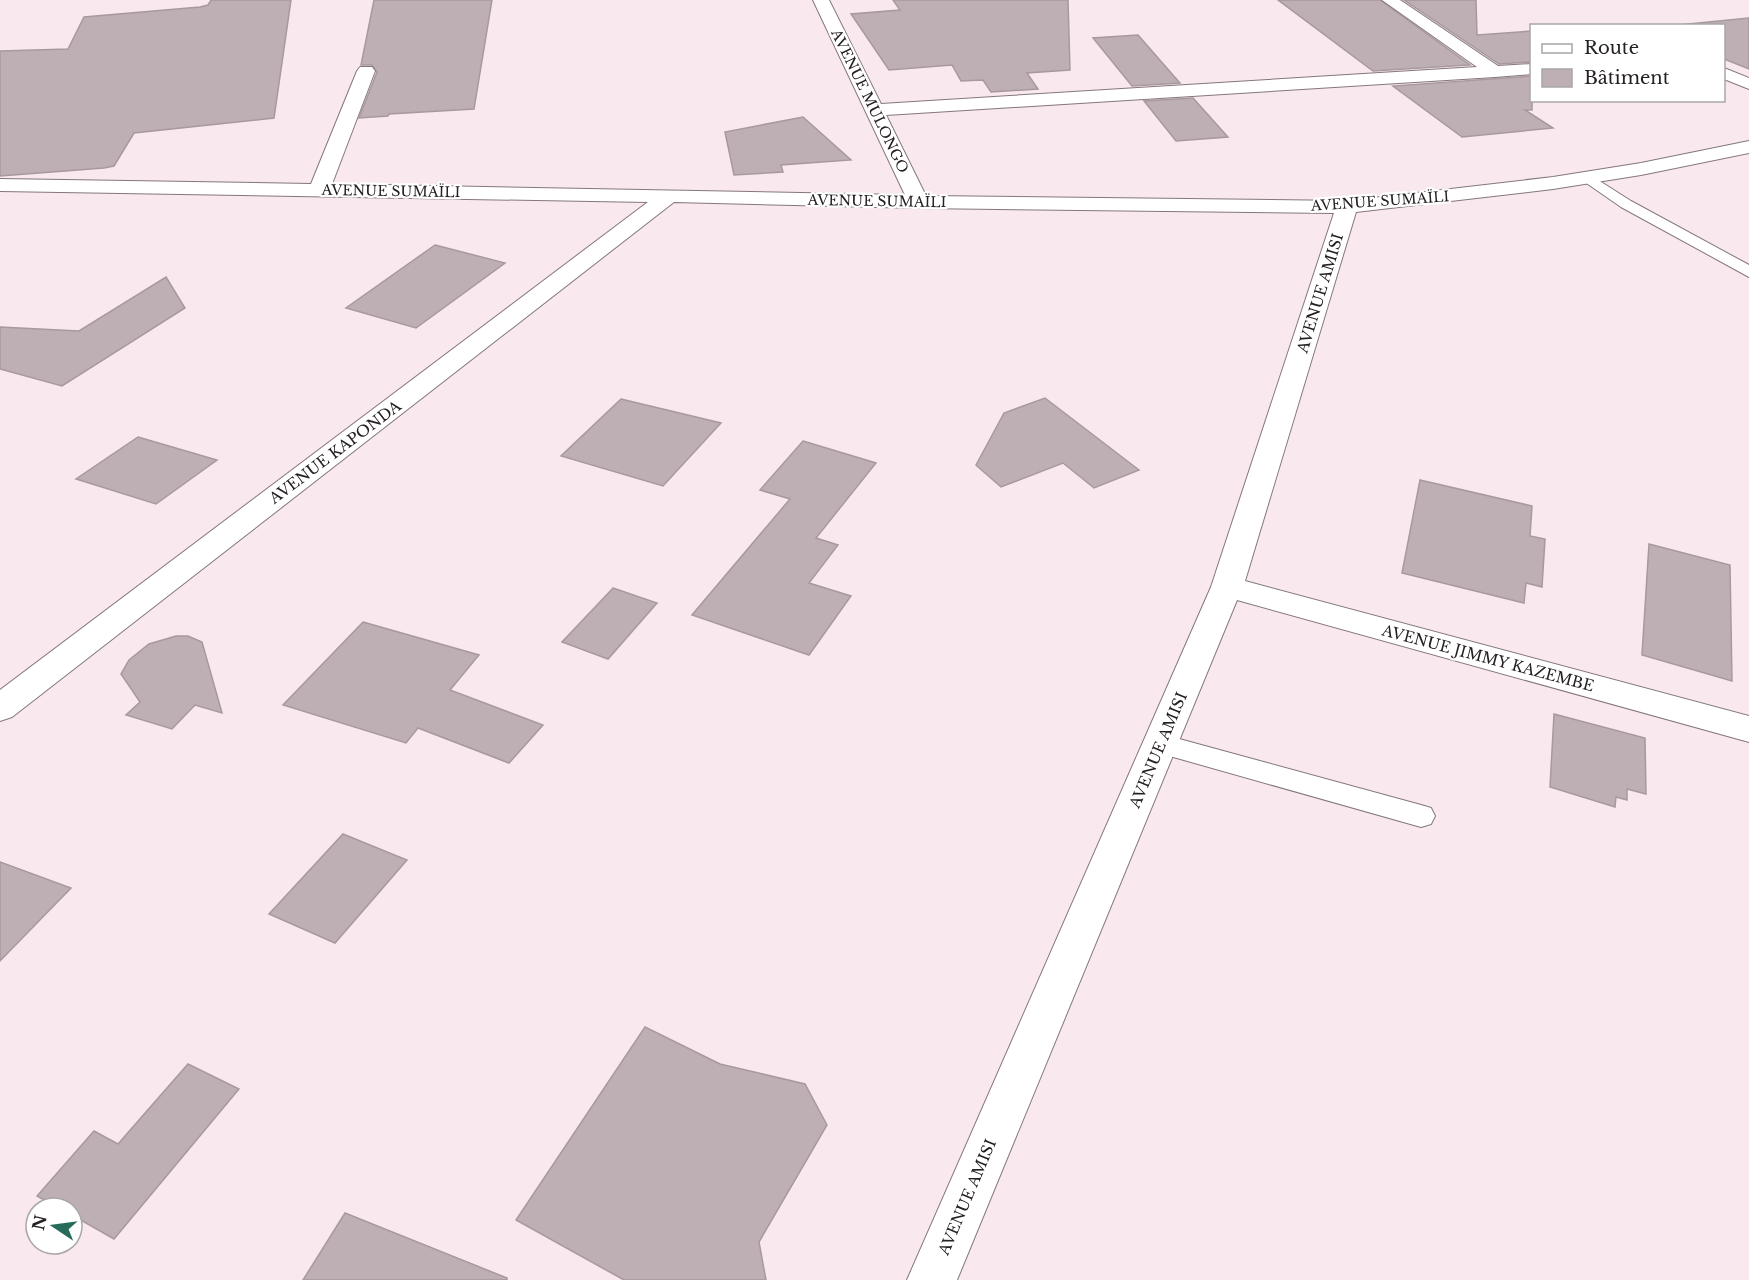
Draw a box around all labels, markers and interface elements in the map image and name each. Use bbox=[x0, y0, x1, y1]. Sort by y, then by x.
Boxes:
legend bbox=[1530, 24, 1725, 102]
street label: AVENUE MULONGO bbox=[827, 25, 913, 176]
text: Route bbox=[1584, 37, 1639, 59]
text: Bâtiment bbox=[1584, 67, 1670, 89]
street label: AVENUE SUMAÏLI bbox=[321, 181, 461, 201]
street label: AVENUE SUMAÏLI bbox=[1309, 187, 1450, 215]
street label: AVENUE SUMAÏLI bbox=[807, 191, 947, 211]
street label: AVENUE AMISI bbox=[1292, 231, 1347, 356]
street label: AVENUE KAPONDA bbox=[264, 396, 405, 508]
street label: AVENUE JIMMY KAZEMBE bbox=[1379, 620, 1596, 695]
street label: AVENUE AMISI bbox=[1125, 689, 1191, 812]
street label: AVENUE AMISI bbox=[934, 1136, 1000, 1259]
north arrow bbox=[24, 1196, 84, 1256]
text: N bbox=[28, 1213, 51, 1232]

